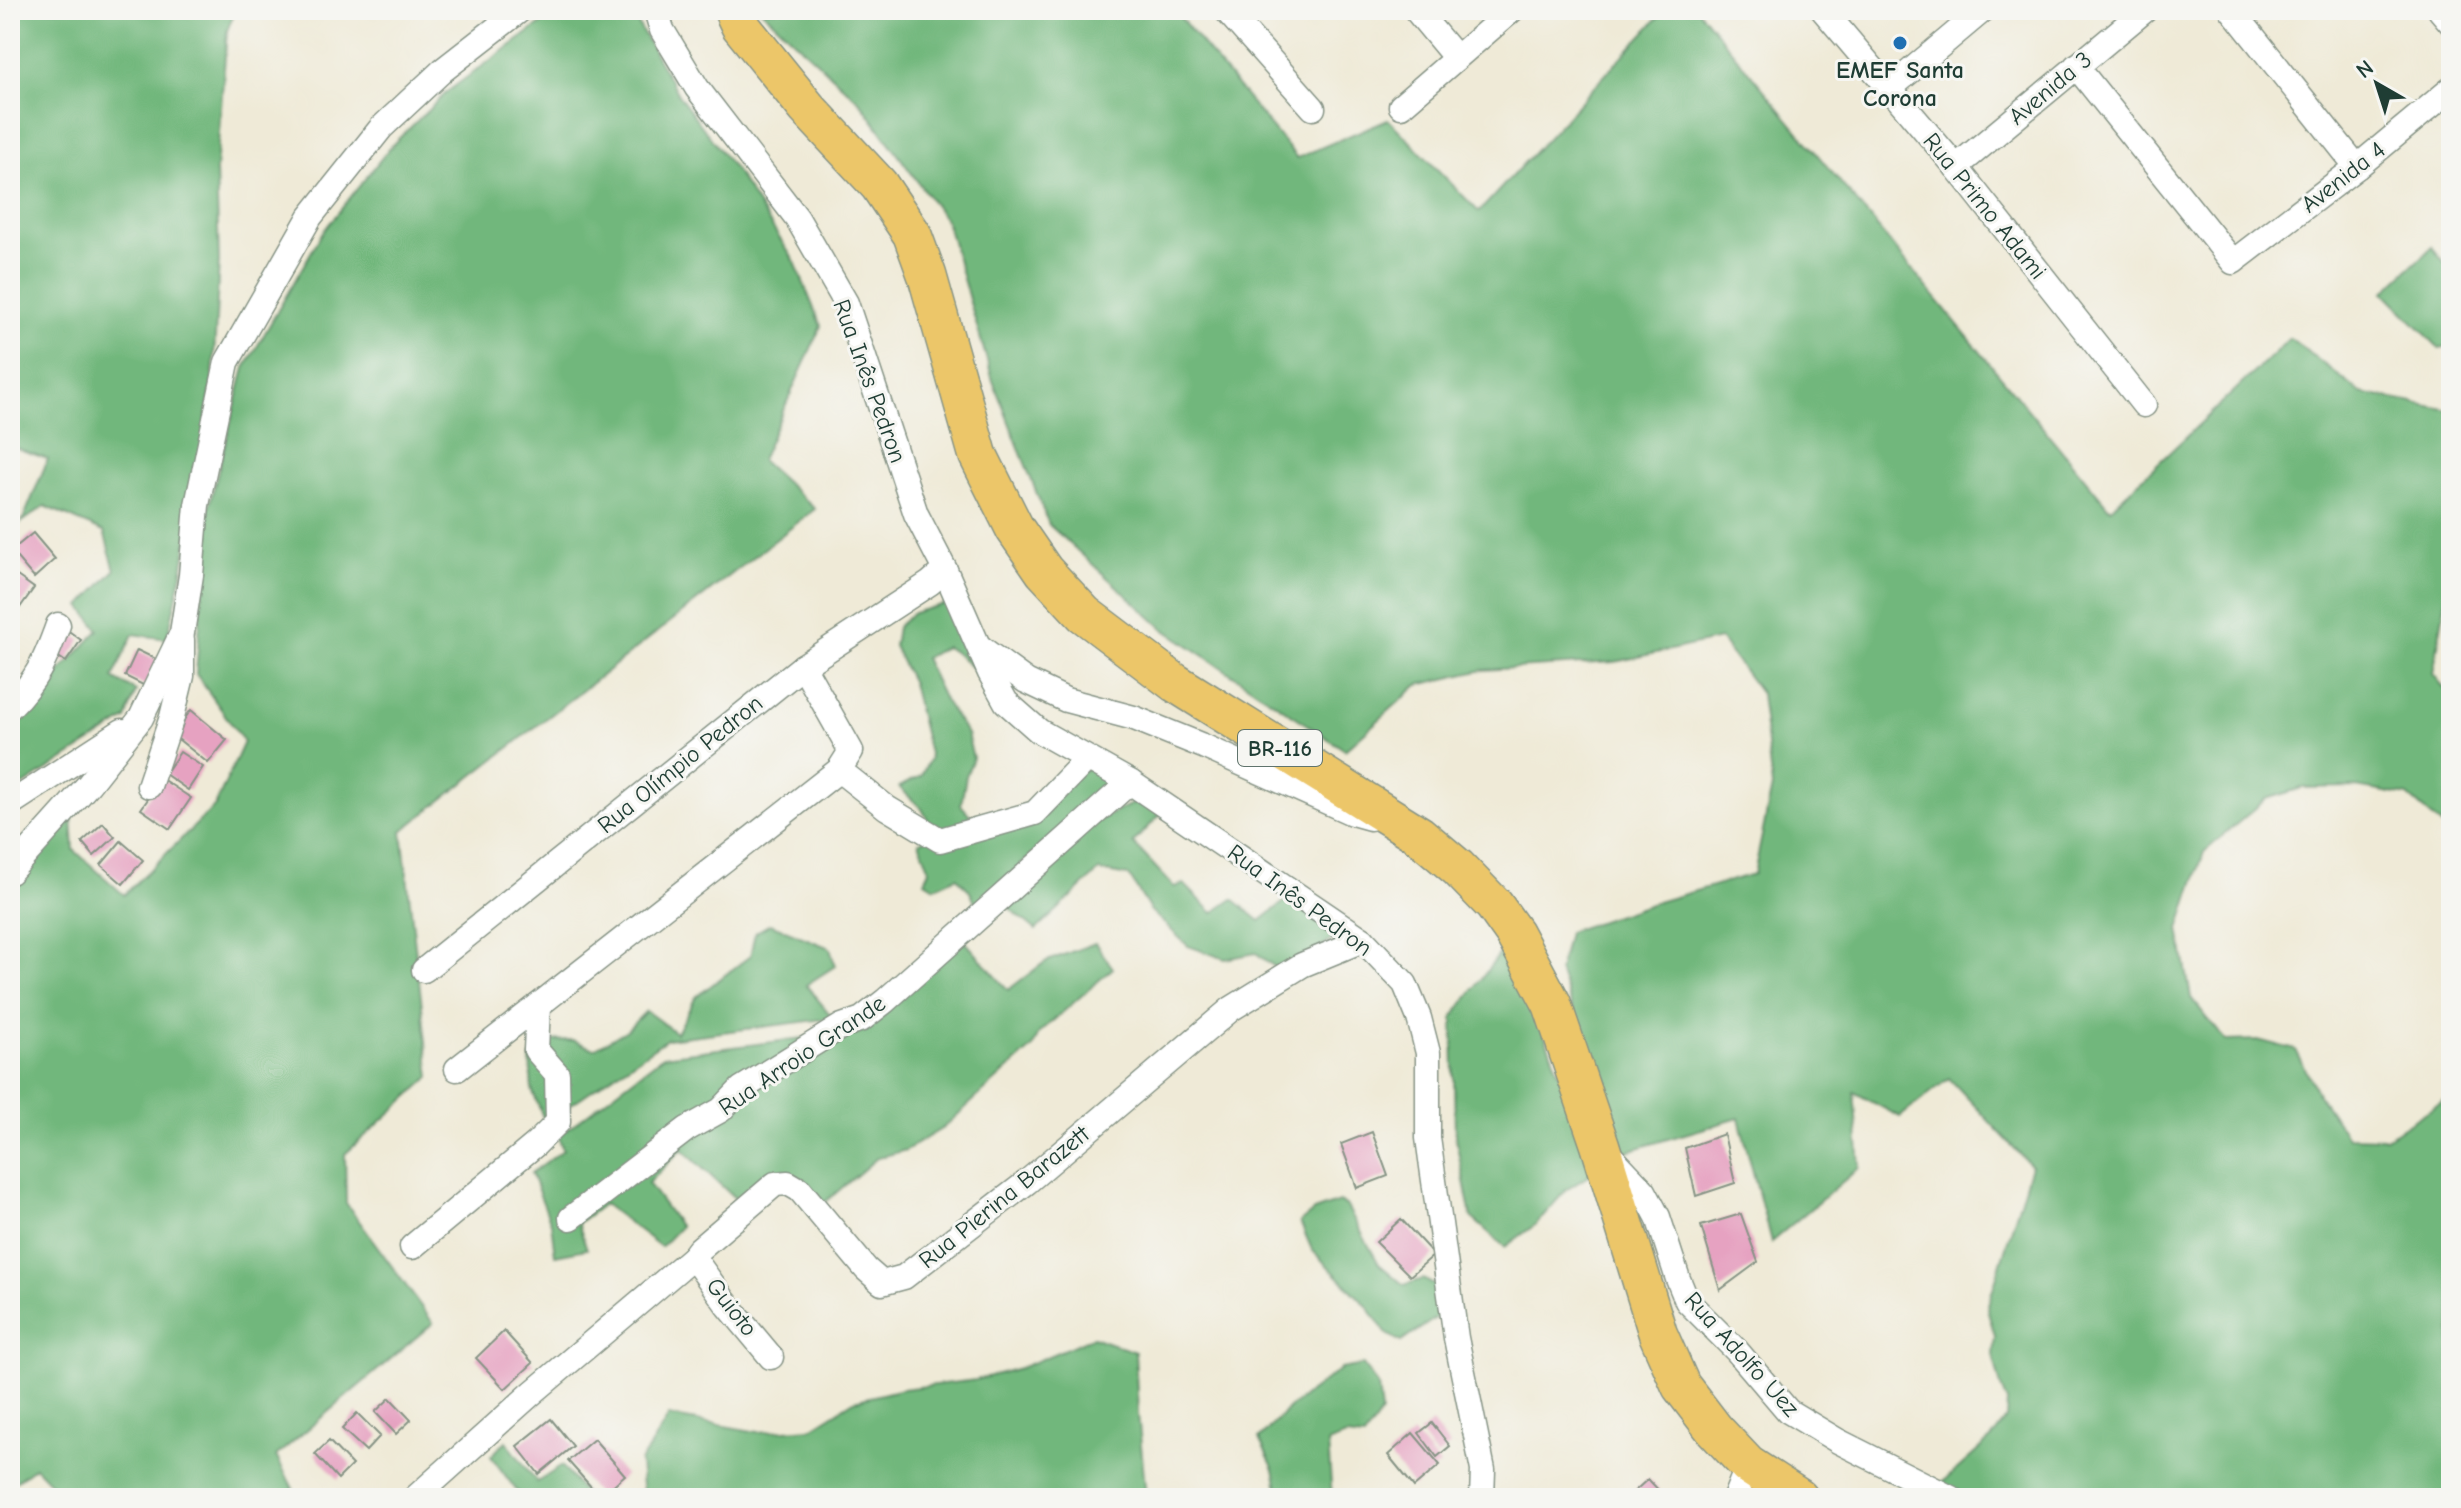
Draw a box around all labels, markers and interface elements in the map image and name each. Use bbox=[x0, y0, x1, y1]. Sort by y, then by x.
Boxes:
marker: EMEF Santa Corona bbox=[1891, 34, 1909, 52]
north arrow bbox=[2337, 44, 2417, 124]
street label: Avenida 3 bbox=[2003, 45, 2097, 131]
text: N bbox=[2351, 55, 2379, 84]
place label: EMEF Santa Corona bbox=[1836, 56, 1964, 112]
street label: Rua Primo Adami bbox=[1917, 127, 2053, 285]
street label: Avenida 4 bbox=[2295, 135, 2391, 219]
street label: Rua Inês Pedron bbox=[827, 295, 913, 467]
street label: Rua Olímpio Pedron bbox=[592, 689, 768, 839]
road number: BR-116 bbox=[1238, 730, 1322, 766]
street label: Rua Inês Pedron bbox=[1222, 838, 1378, 962]
street label: Rua Arroio Grande bbox=[713, 989, 891, 1121]
street label: Rua Pierina Barazett bbox=[913, 1119, 1096, 1274]
street label: Guioto bbox=[701, 1272, 763, 1342]
street label: Rua Adolfo Uez bbox=[1679, 1286, 1806, 1422]

